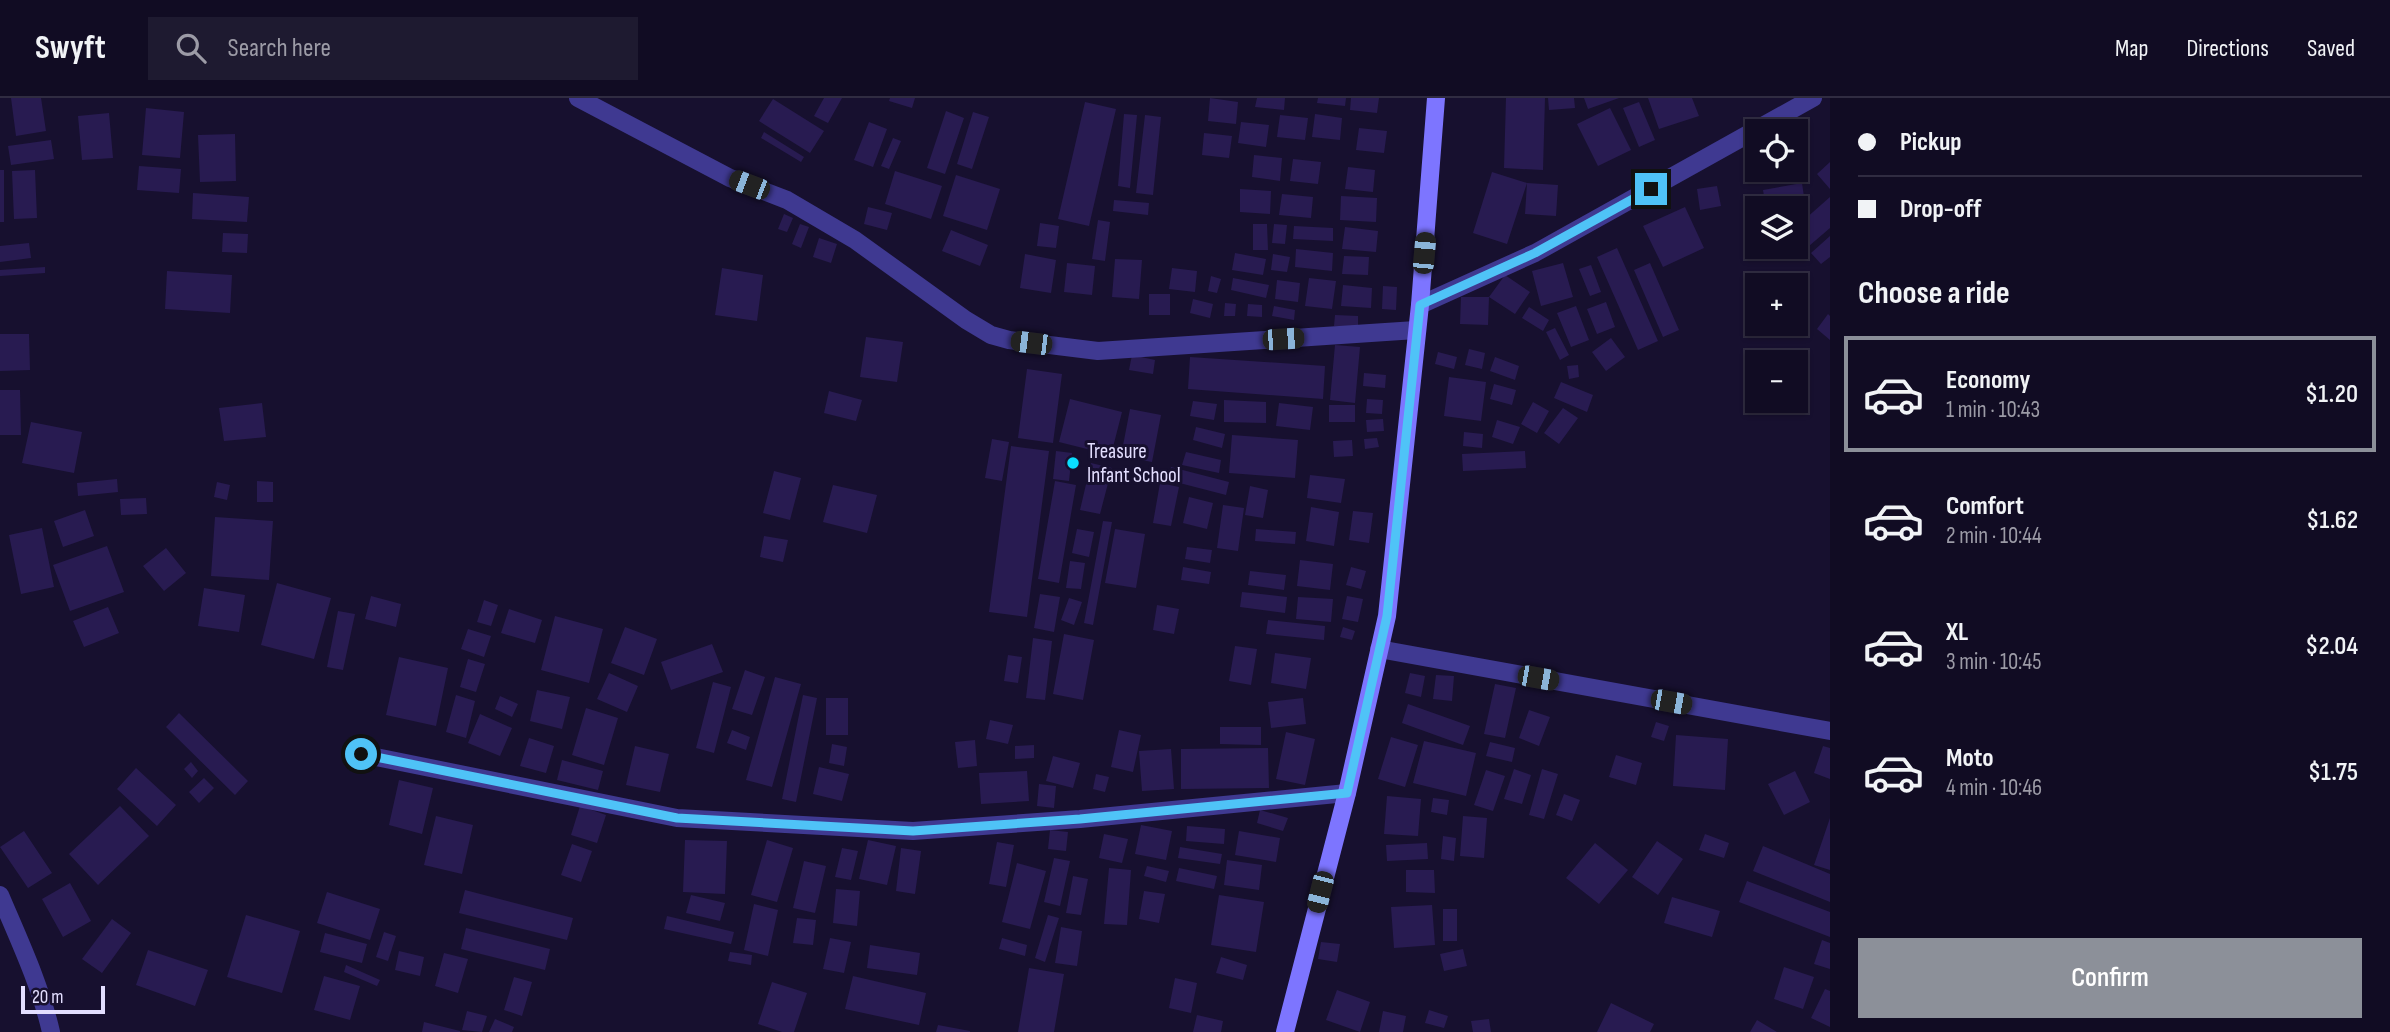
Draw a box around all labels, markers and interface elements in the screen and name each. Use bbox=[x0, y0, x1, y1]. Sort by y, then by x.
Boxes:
search box bbox=[148, 17, 638, 80]
text: Swyft bbox=[35, 28, 106, 68]
icon: search bbox=[172, 29, 210, 67]
text: Search here bbox=[228, 33, 331, 64]
text: Map bbox=[2115, 34, 2148, 63]
text: Directions bbox=[2186, 34, 2269, 63]
text: Saved bbox=[2307, 34, 2355, 63]
map controls bbox=[1745, 119, 1808, 413]
button: locate bbox=[1745, 119, 1808, 182]
text: Pickup bbox=[1900, 127, 1962, 158]
car bbox=[726, 168, 773, 202]
route end bbox=[1635, 173, 1667, 205]
text: Drop-off bbox=[1900, 194, 1981, 225]
button: layers bbox=[1745, 196, 1808, 259]
car bbox=[1412, 231, 1437, 275]
button: + bbox=[1745, 273, 1808, 336]
text: Choose a ride bbox=[1858, 274, 2010, 313]
car bbox=[1262, 327, 1305, 351]
car bbox=[1009, 330, 1054, 356]
button: − bbox=[1745, 350, 1808, 413]
icon: car bbox=[1862, 363, 1925, 426]
text: Economy bbox=[1946, 365, 2030, 396]
text: $1.20 bbox=[2305, 379, 2358, 410]
text: 1 min · 10:43 bbox=[1946, 396, 2040, 424]
place label: Treasure Infant School bbox=[1087, 439, 1181, 488]
marker: Treasure Infant School bbox=[1065, 455, 1081, 471]
icon: car bbox=[1862, 489, 1925, 552]
text: Comfort bbox=[1946, 491, 2024, 522]
text: $1.62 bbox=[2306, 505, 2358, 536]
text: 2 min · 10:44 bbox=[1946, 522, 2042, 550]
icon: car bbox=[1862, 615, 1925, 678]
text: XL bbox=[1946, 617, 1968, 648]
text: $2.04 bbox=[2305, 631, 2358, 662]
text: 3 min · 10:45 bbox=[1946, 648, 2041, 676]
car bbox=[1516, 664, 1561, 692]
car bbox=[1649, 688, 1694, 716]
route start bbox=[345, 738, 377, 770]
icon: car bbox=[1862, 741, 1925, 804]
text: Moto bbox=[1946, 743, 1994, 774]
text: $1.75 bbox=[2308, 757, 2358, 788]
text: 4 min · 10:46 bbox=[1946, 774, 2042, 802]
car bbox=[1305, 869, 1336, 915]
button: Confirm bbox=[1858, 938, 2362, 1018]
scale bar bbox=[21, 983, 105, 1015]
text: 20 m bbox=[32, 986, 64, 1009]

